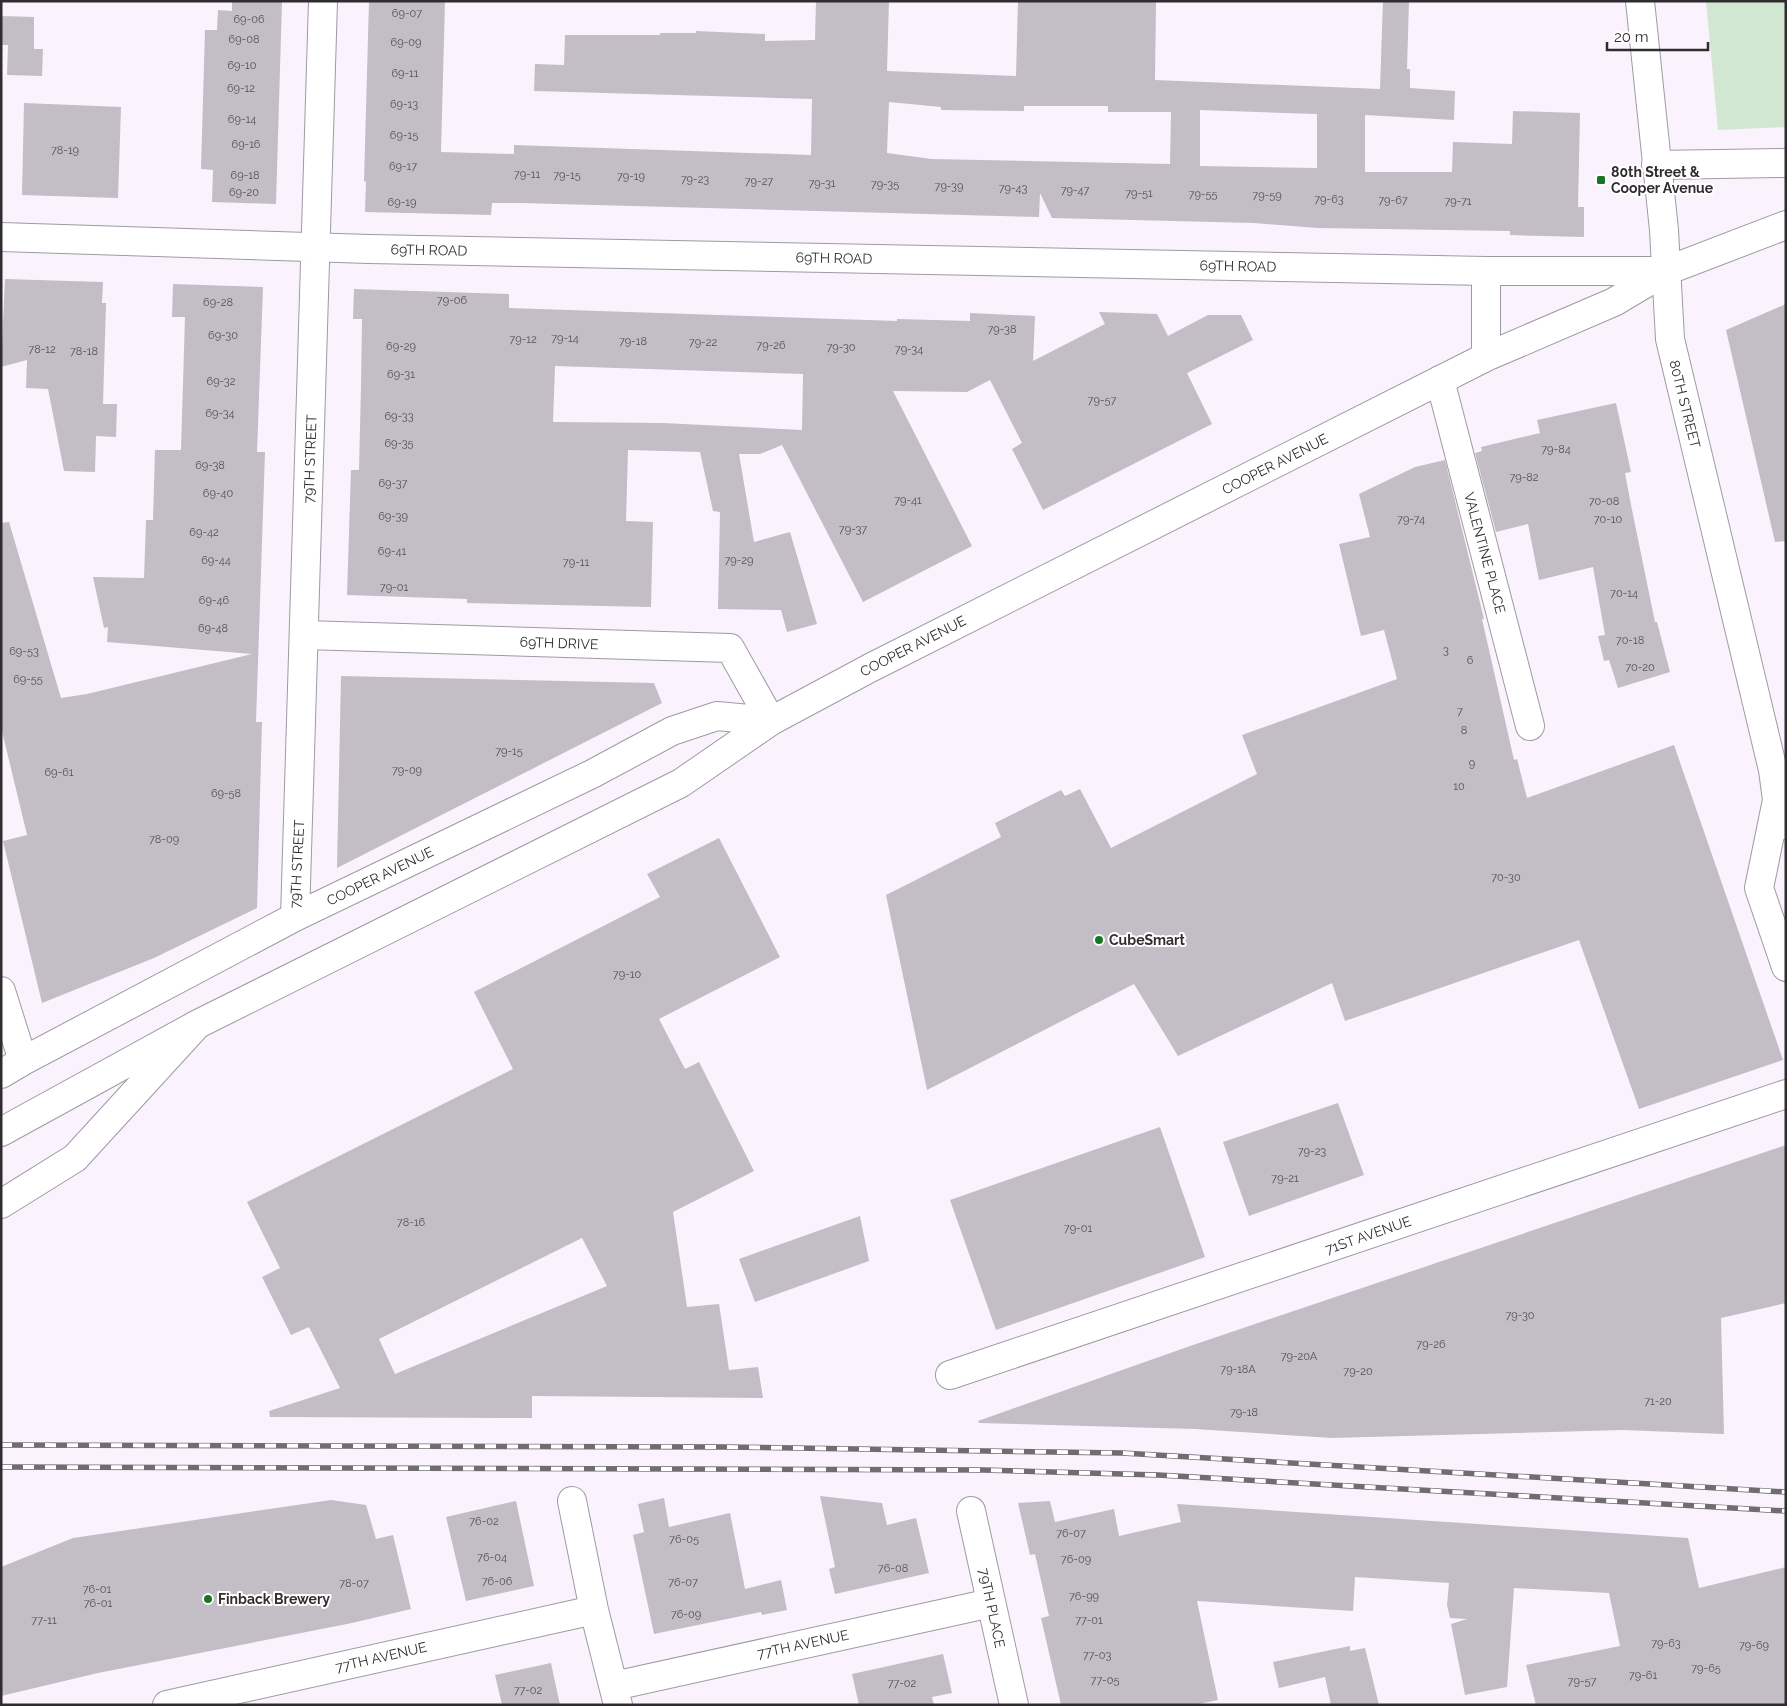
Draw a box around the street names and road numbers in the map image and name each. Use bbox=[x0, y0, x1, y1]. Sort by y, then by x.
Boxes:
street label: 69TH ROAD bbox=[390, 241, 468, 259]
street label: 69TH ROAD bbox=[795, 249, 873, 267]
street label: 69TH ROAD bbox=[1199, 257, 1277, 275]
street label: 80TH STREET bbox=[1666, 358, 1704, 450]
street label: 79TH STREET bbox=[300, 414, 320, 504]
street label: COOPER AVENUE bbox=[1219, 430, 1331, 498]
street label: VALENTINE PLACE bbox=[1461, 491, 1509, 615]
street label: COOPER AVENUE bbox=[857, 612, 969, 680]
street label: 69TH DRIVE bbox=[519, 634, 599, 652]
street label: 79TH STREET bbox=[287, 819, 307, 909]
street label: COOPER AVENUE bbox=[324, 843, 436, 909]
street label: 71ST AVENUE bbox=[1323, 1213, 1413, 1257]
street label: 79TH PLACE bbox=[976, 1567, 1008, 1649]
street label: 77TH AVENUE bbox=[756, 1626, 850, 1662]
street label: 77TH AVENUE bbox=[334, 1639, 428, 1675]

